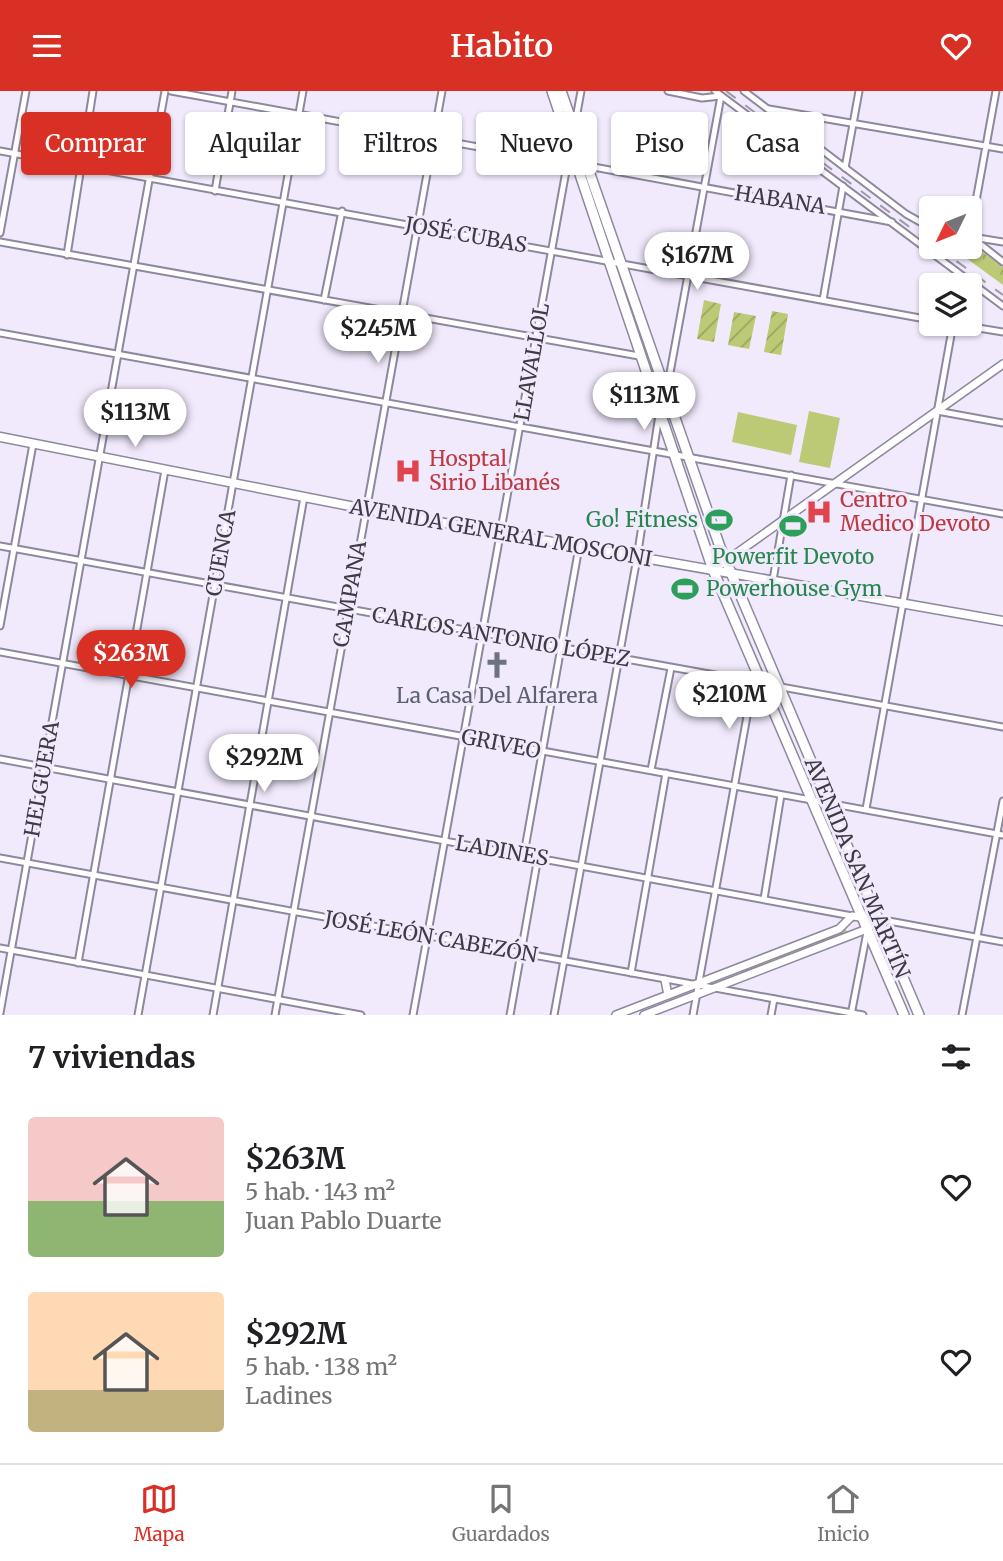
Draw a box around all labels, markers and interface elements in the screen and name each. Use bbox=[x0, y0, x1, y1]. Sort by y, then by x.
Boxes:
text: Habito bbox=[450, 26, 553, 66]
icon: menu bbox=[28, 27, 66, 65]
icon: heart bbox=[937, 27, 975, 65]
chip: Comprar bbox=[21, 112, 171, 175]
chip: Alquilar bbox=[185, 112, 325, 175]
chip: Filtros bbox=[339, 112, 462, 175]
chip: Nuevo bbox=[476, 112, 597, 175]
chip: Piso bbox=[611, 112, 708, 175]
chip: Casa bbox=[722, 112, 824, 175]
street label: HABANA bbox=[733, 179, 828, 220]
north arrow bbox=[919, 196, 982, 259]
map controls bbox=[919, 196, 982, 336]
street label: JOSÉ CUBAS bbox=[402, 209, 529, 259]
pin: $167M bbox=[648, 233, 746, 292]
text: $167M bbox=[660, 240, 734, 269]
button: layers bbox=[919, 273, 982, 336]
street label: LLAVALLOL bbox=[508, 301, 555, 423]
pin: $245M bbox=[329, 306, 427, 365]
text: $245M bbox=[339, 313, 417, 342]
pin: $113M bbox=[595, 373, 693, 432]
text: $113M bbox=[609, 380, 679, 409]
pin: $113M bbox=[86, 389, 184, 449]
text: $113M bbox=[100, 397, 170, 426]
place label: Hosptal Sirio Libanés bbox=[429, 445, 560, 496]
hospital icon: Hosptal Sirio Libanés bbox=[393, 456, 423, 486]
place label: Centro Medico Devoto bbox=[840, 486, 990, 537]
street label: AVENIDA GENERAL MOSCONI bbox=[347, 492, 654, 572]
hospital icon: Centro Medico Devoto bbox=[804, 497, 834, 527]
sports icon: Go! Fitness bbox=[704, 505, 734, 535]
place label: Go! Fitness bbox=[586, 506, 698, 533]
street label: CUENCA bbox=[200, 507, 241, 598]
sports icon: Powerfit Devoto bbox=[778, 511, 808, 541]
street label: CAMPANA bbox=[327, 538, 372, 649]
place label: Powerfit Devoto bbox=[712, 543, 874, 570]
sports icon: Powerhouse Gym bbox=[670, 574, 700, 604]
place label: Powerhouse Gym bbox=[706, 575, 883, 602]
street label: CARLOS ANTONIO LÓPEZ bbox=[370, 600, 632, 673]
pin: $263M bbox=[82, 631, 180, 690]
text: $263M bbox=[93, 638, 170, 667]
church icon: La Casa Del Alfarera bbox=[482, 650, 512, 680]
pin: $210M bbox=[680, 671, 778, 731]
text: $210M bbox=[691, 679, 767, 708]
place label: La Casa Del Alfarera bbox=[396, 682, 598, 709]
street label: HELGUERA bbox=[18, 719, 65, 839]
street label: GRIVEO bbox=[459, 723, 543, 764]
pin: $292M bbox=[215, 735, 313, 794]
text: $292M bbox=[225, 742, 303, 771]
street label: AVENIDA SAN MARTÍN bbox=[798, 752, 917, 982]
street label: LADINES bbox=[454, 829, 551, 872]
street label: JOSÉ LEÓN CABEZÓN bbox=[322, 903, 540, 969]
text: 7 viviendas bbox=[28, 1038, 196, 1076]
icon: filters bbox=[937, 1038, 975, 1076]
text: $263M bbox=[245, 1139, 345, 1177]
icon: home bbox=[84, 1145, 168, 1229]
icon: heart bbox=[937, 1168, 975, 1206]
text: 5 hab. · 143 m² bbox=[245, 1177, 395, 1206]
text: Juan Pablo Duarte bbox=[245, 1206, 442, 1235]
text: $292M bbox=[245, 1314, 347, 1352]
icon: home bbox=[84, 1320, 168, 1404]
icon: heart bbox=[937, 1343, 975, 1381]
text: 5 hab. · 138 m² bbox=[245, 1352, 397, 1381]
text: Ladines bbox=[245, 1381, 333, 1410]
tab: Mapa bbox=[134, 1480, 185, 1546]
tab: Guardados bbox=[452, 1480, 550, 1546]
tab: Inicio bbox=[817, 1480, 869, 1546]

